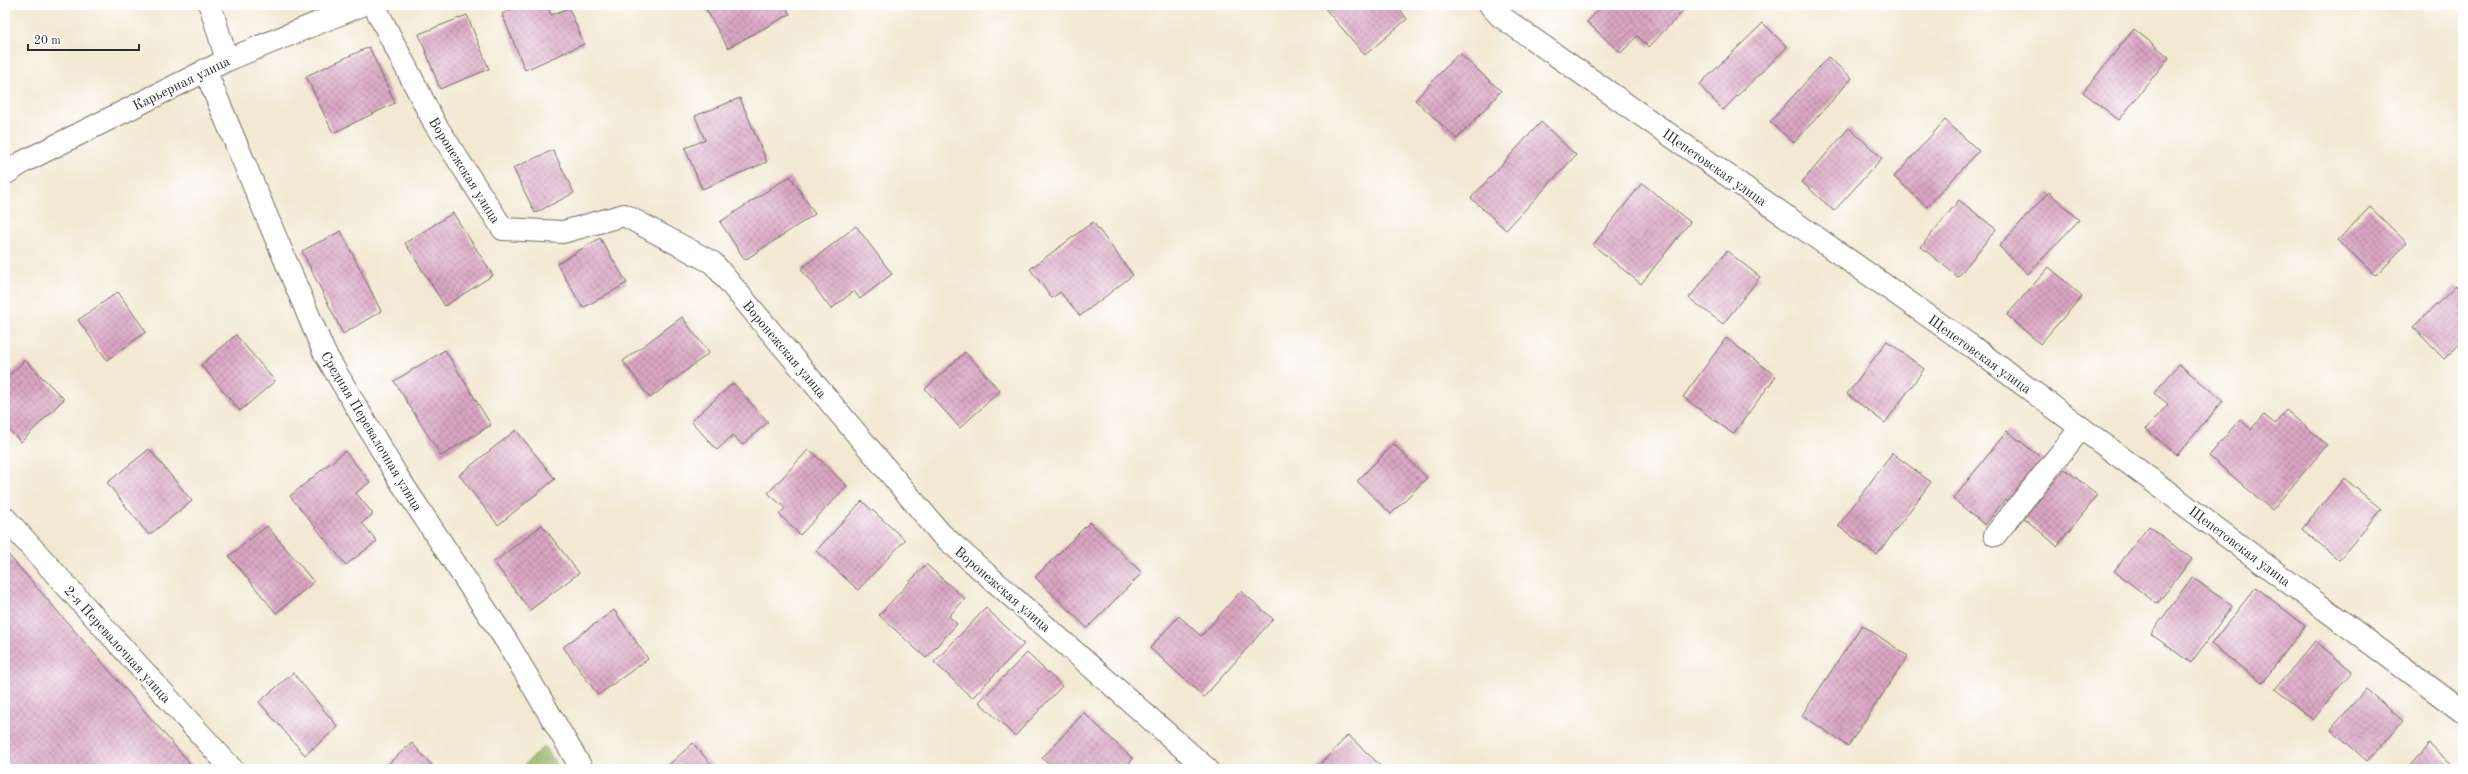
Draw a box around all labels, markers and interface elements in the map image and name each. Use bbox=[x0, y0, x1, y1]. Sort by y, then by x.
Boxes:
scale bar bbox=[28, 26, 139, 52]
text: 20 m bbox=[34, 35, 61, 47]
street label: Карьерная улица bbox=[131, 54, 232, 113]
street label: Воронежская улица bbox=[426, 115, 502, 226]
street label: Щепетовская улица bbox=[1660, 127, 1769, 209]
street label: Воронежская улица bbox=[740, 298, 829, 401]
street label: Щепетовская улица bbox=[1925, 313, 2034, 397]
street label: Средняя Перевалочная улица bbox=[318, 349, 424, 514]
street label: Щепетовская улица bbox=[2186, 504, 2293, 590]
street label: Воронежская улица bbox=[952, 544, 1053, 635]
street label: 2-я Перевалочная улица bbox=[61, 584, 173, 706]

